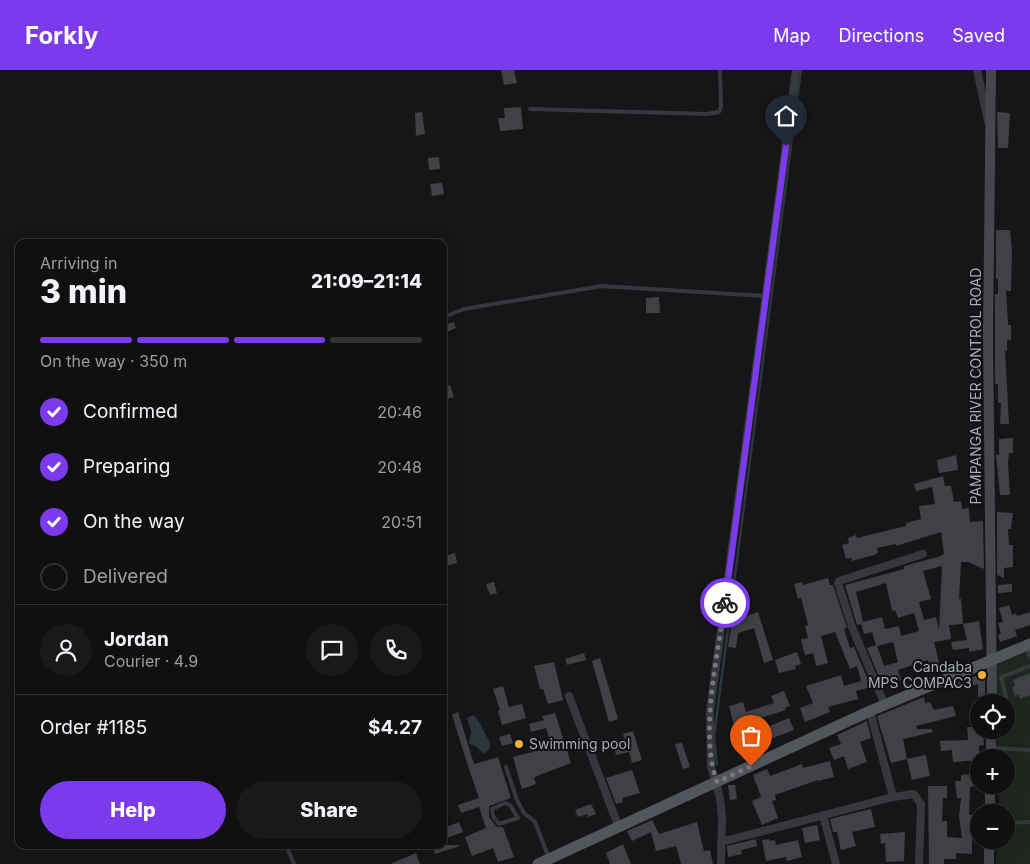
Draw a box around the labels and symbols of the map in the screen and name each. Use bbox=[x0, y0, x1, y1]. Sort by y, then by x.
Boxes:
pin bbox=[765, 95, 807, 146]
street label: PAMPANGA RIVER CONTROL ROAD bbox=[967, 268, 984, 504]
courier bbox=[700, 578, 750, 628]
place label: Candaba MPS COMPAC3 bbox=[868, 658, 972, 691]
marker: Candaba MPS COMPAC3 bbox=[976, 669, 988, 681]
pin bbox=[730, 715, 772, 766]
place label: Swimming pool bbox=[529, 735, 630, 752]
marker: Swimming pool bbox=[513, 738, 525, 750]

